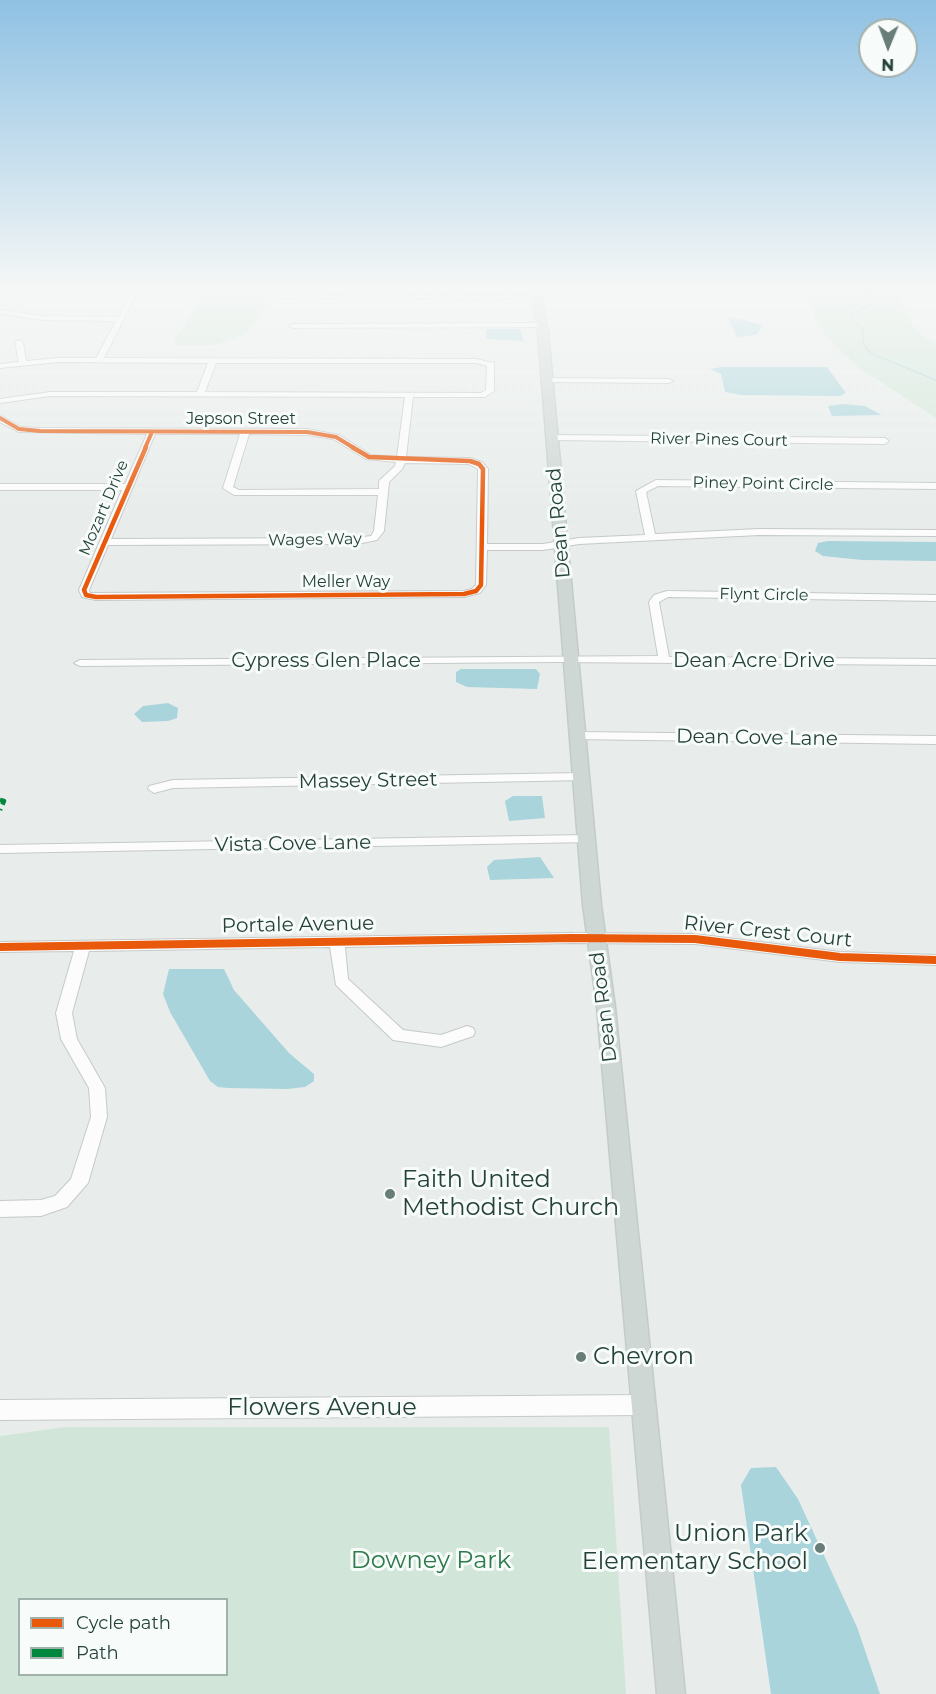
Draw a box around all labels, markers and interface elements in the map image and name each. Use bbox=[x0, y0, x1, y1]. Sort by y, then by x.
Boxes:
north arrow bbox=[858, 18, 918, 78]
text: N bbox=[881, 55, 894, 74]
street label: Jepson Street bbox=[186, 409, 296, 429]
street label: River Pines Court bbox=[650, 429, 788, 451]
street label: Mozart Drive bbox=[75, 457, 133, 559]
street label: Dean Road bbox=[542, 467, 576, 579]
street label: Piney Point Circle bbox=[692, 473, 834, 495]
street label: Wages Way bbox=[268, 530, 362, 550]
street label: Meller Way bbox=[302, 572, 390, 592]
street label: Flynt Circle bbox=[719, 585, 809, 605]
street label: Cypress Glen Place bbox=[231, 649, 421, 673]
street label: Dean Acre Drive bbox=[673, 649, 835, 673]
street label: Dean Cove Lane bbox=[676, 725, 838, 751]
street label: Massey Street bbox=[298, 768, 438, 794]
street label: Vista Cove Lane bbox=[215, 831, 371, 857]
street label: River Crest Court bbox=[683, 911, 853, 953]
street label: Portale Avenue bbox=[221, 912, 375, 938]
street label: Dean Road bbox=[585, 950, 623, 1064]
place label: Faith United Methodist Church bbox=[402, 1166, 619, 1222]
marker: Faith United Methodist Church bbox=[383, 1187, 397, 1201]
place label: Chevron bbox=[593, 1343, 694, 1371]
marker: Chevron bbox=[574, 1350, 588, 1364]
street label: Flowers Avenue bbox=[227, 1394, 417, 1422]
place label: Union Park Elementary School bbox=[582, 1520, 808, 1576]
marker: Union Park Elementary School bbox=[813, 1541, 827, 1555]
park label: Downey Park bbox=[351, 1547, 511, 1575]
legend bbox=[18, 1598, 228, 1676]
text: Cycle path bbox=[76, 1612, 171, 1634]
text: Path bbox=[76, 1642, 119, 1664]

